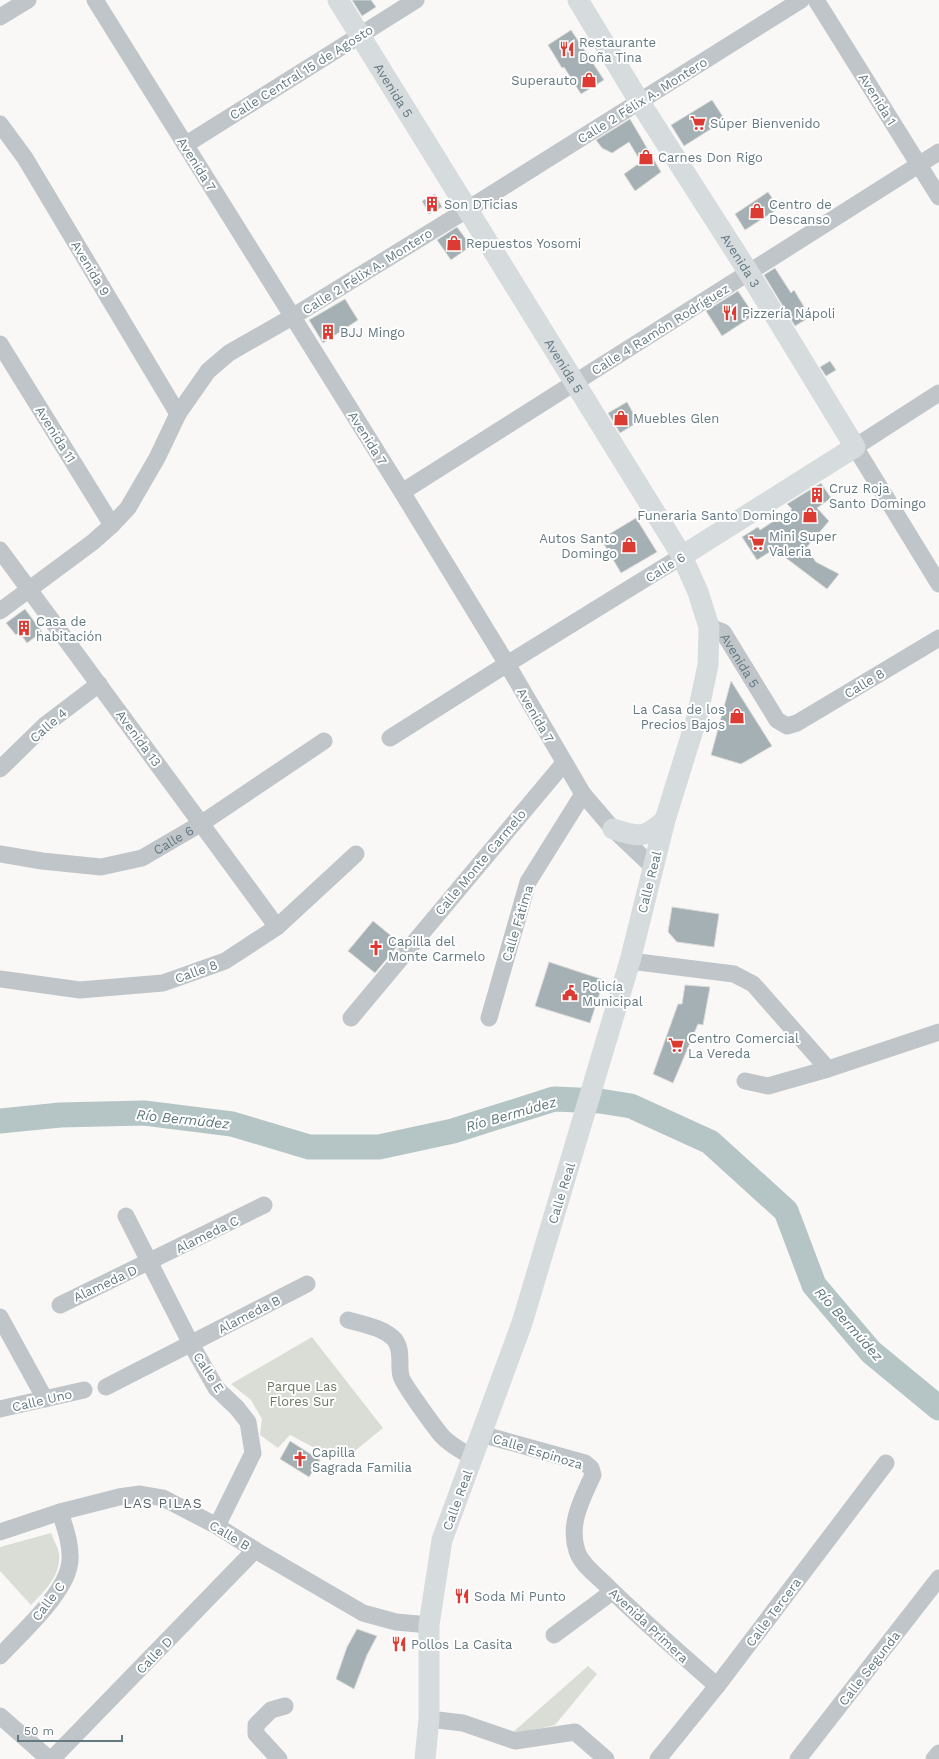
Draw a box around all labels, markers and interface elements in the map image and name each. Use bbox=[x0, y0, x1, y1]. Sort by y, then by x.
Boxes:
street label: Calle Central 15 de Agosto bbox=[227, 22, 376, 123]
place label: Restaurante Doña Tina bbox=[579, 35, 656, 65]
restaurant icon: Restaurante Doña Tina bbox=[558, 40, 576, 58]
street label: Calle 2 Félix A. Montero bbox=[575, 54, 710, 147]
street label: Avenida 5 bbox=[371, 60, 416, 120]
shop icon: Superauto bbox=[580, 71, 598, 89]
street label: Avenida 1 bbox=[856, 71, 899, 128]
place label: Superauto bbox=[511, 73, 577, 88]
supermarket icon: Súper Bienvenido bbox=[689, 114, 707, 132]
place label: Súper Bienvenido bbox=[710, 116, 821, 131]
street label: Avenida 7 bbox=[174, 135, 219, 194]
shop icon: Carnes Don Rigo bbox=[637, 148, 655, 166]
place label: Carnes Don Rigo bbox=[658, 150, 763, 165]
building icon: Son DTicias bbox=[423, 195, 441, 213]
place label: Son DTicias bbox=[444, 197, 518, 212]
place label: Centro de Descanso bbox=[769, 197, 832, 227]
shop icon: Centro de Descanso bbox=[748, 202, 766, 220]
street label: Calle 2 Félix A. Montero bbox=[300, 225, 435, 318]
street label: Avenida 3 bbox=[718, 231, 763, 290]
shop icon: Repuestos Yosomi bbox=[445, 234, 463, 252]
place label: Repuestos Yosomi bbox=[466, 236, 581, 251]
street label: Avenida 9 bbox=[68, 238, 113, 299]
street label: Calle 4 Ramón Rodríguez bbox=[589, 281, 732, 378]
restaurant icon: Pizzería Nápoli bbox=[721, 304, 739, 322]
place label: Pizzería Nápoli bbox=[742, 306, 835, 321]
building icon: BJJ Mingo bbox=[319, 323, 337, 341]
place label: BJJ Mingo bbox=[340, 325, 405, 340]
street label: Avenida 5 bbox=[541, 336, 586, 396]
street label: Avenida 11 bbox=[32, 403, 79, 465]
street label: Avenida 7 bbox=[345, 409, 390, 468]
shop icon: Muebles Glen bbox=[612, 409, 630, 427]
place label: Muebles Glen bbox=[633, 411, 719, 426]
place label: Cruz Roja Santo Domingo bbox=[829, 481, 926, 511]
building icon: Cruz Roja Santo Domingo bbox=[808, 486, 826, 504]
shop icon: Funeraria Santo Domingo bbox=[801, 506, 819, 524]
place label: Funeraria Santo Domingo bbox=[637, 508, 798, 523]
place label: Mini Super Valeria bbox=[769, 529, 837, 559]
place label: Autos Santo Domingo bbox=[539, 531, 617, 561]
supermarket icon: Mini Super Valeria bbox=[748, 534, 766, 552]
shop icon: Autos Santo Domingo bbox=[620, 536, 638, 554]
street label: Calle 6 bbox=[643, 549, 688, 585]
place label: Casa de habitación bbox=[36, 614, 102, 644]
building icon: Casa de habitación bbox=[15, 619, 33, 637]
street label: Avenida 5 bbox=[718, 630, 762, 691]
street label: Calle 8 bbox=[841, 666, 887, 701]
street label: Avenida 7 bbox=[514, 685, 557, 745]
place label: La Casa de los Precios Bajos bbox=[632, 702, 725, 732]
street label: Calle 4 bbox=[27, 705, 70, 746]
street label: Avenida 13 bbox=[113, 707, 164, 769]
shop icon: La Casa de los Precios Bajos bbox=[728, 707, 746, 725]
street label: Calle Monte Carmelo bbox=[432, 806, 529, 918]
street label: Calle 6 bbox=[151, 823, 196, 858]
street label: Calle Real bbox=[635, 850, 664, 915]
street label: Calle Fátima bbox=[499, 882, 536, 963]
place label: Capilla del Monte Carmelo bbox=[388, 934, 486, 964]
church icon: Capilla del Monte Carmelo bbox=[367, 939, 385, 957]
street label: Calle 8 bbox=[173, 957, 219, 986]
place label: Policía Municipal bbox=[582, 979, 643, 1009]
public building icon: Policía Municipal bbox=[561, 984, 579, 1002]
place label: Centro Comercial La Vereda bbox=[688, 1031, 799, 1061]
supermarket icon: Centro Comercial La Vereda bbox=[667, 1036, 685, 1054]
water label: Río Bermúdez bbox=[464, 1093, 559, 1135]
water label: Río Bermúdez bbox=[136, 1106, 231, 1132]
street label: Calle Real bbox=[545, 1161, 578, 1226]
street label: Alameda C bbox=[173, 1213, 241, 1256]
street label: Alameda D bbox=[71, 1262, 140, 1305]
water label: Río Bermúdez bbox=[812, 1284, 887, 1365]
street label: Alameda B bbox=[216, 1292, 283, 1337]
street label: Calle E bbox=[190, 1350, 227, 1395]
park label: Parque Las Flores Sur bbox=[267, 1379, 337, 1409]
street label: Calle Uno bbox=[11, 1386, 74, 1415]
street label: Calle Espinoza bbox=[491, 1431, 585, 1472]
place label: Capilla Sagrada Familia bbox=[312, 1445, 413, 1475]
church icon: Capilla Sagrada Familia bbox=[291, 1450, 309, 1468]
street label: Calle Real bbox=[440, 1468, 475, 1533]
district label: LAS PILAS bbox=[123, 1495, 203, 1511]
street label: Calle B bbox=[207, 1517, 253, 1553]
street label: Calle Tercera bbox=[743, 1574, 804, 1650]
street label: Calle C bbox=[29, 1579, 68, 1624]
street label: Avenida Primera bbox=[606, 1585, 692, 1666]
restaurant icon: Soda Mi Punto bbox=[453, 1587, 471, 1605]
place label: Soda Mi Punto bbox=[474, 1589, 566, 1604]
street label: Calle Segunda bbox=[836, 1628, 904, 1709]
street label: Calle D bbox=[133, 1634, 176, 1677]
restaurant icon: Pollos La Casita bbox=[390, 1635, 408, 1653]
place label: Pollos La Casita bbox=[411, 1637, 513, 1652]
scale bar bbox=[18, 1717, 122, 1743]
text: 50 m bbox=[24, 1724, 54, 1738]

